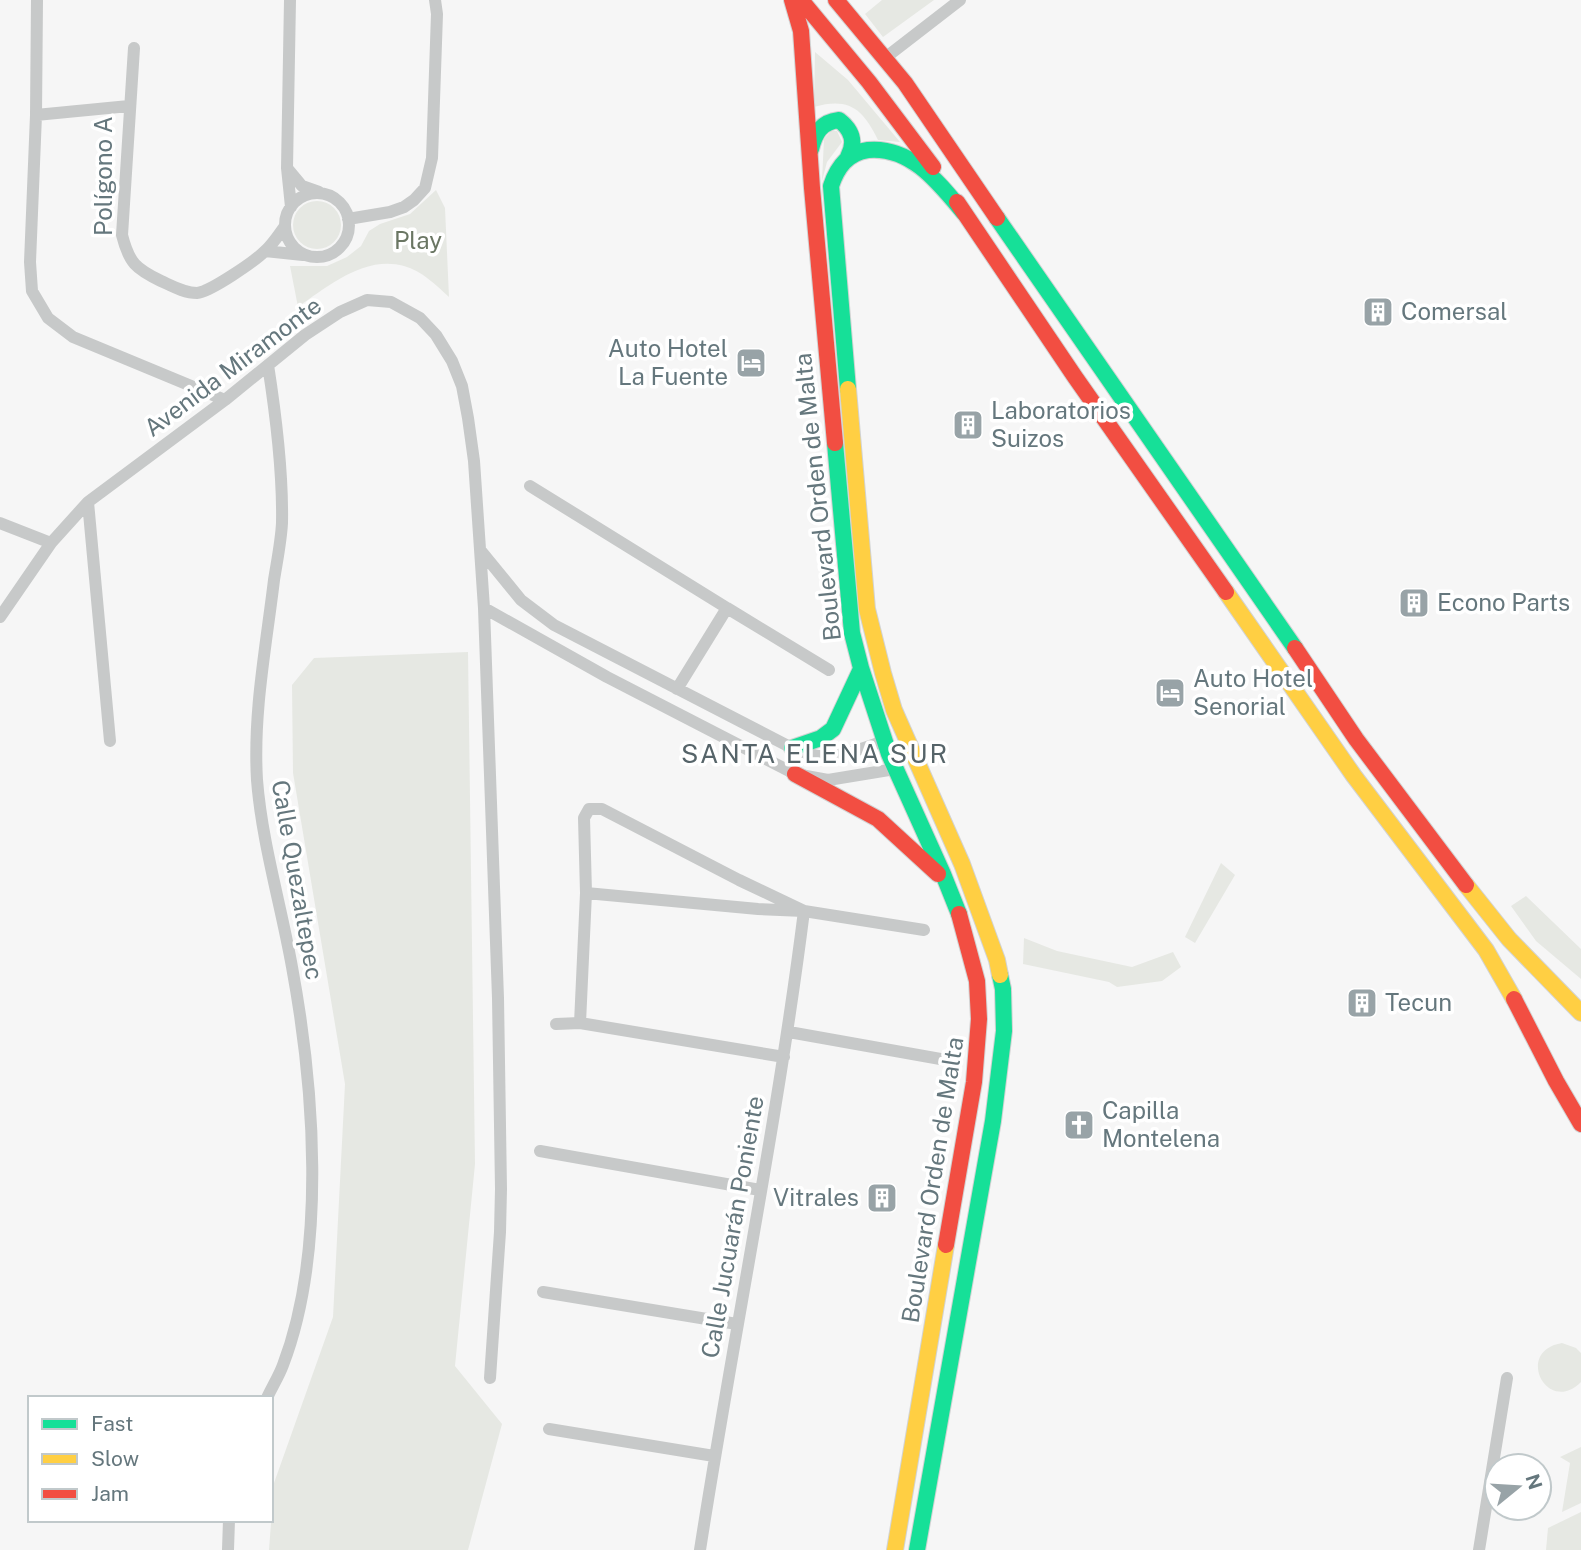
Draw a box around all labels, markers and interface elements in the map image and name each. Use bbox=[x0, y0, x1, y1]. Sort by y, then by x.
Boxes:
street label: Polígono A bbox=[89, 116, 117, 236]
park label: Play bbox=[394, 226, 442, 254]
street label: Avenida Miramonte bbox=[138, 291, 326, 442]
building icon: Comersal bbox=[1361, 295, 1395, 329]
place label: Comersal bbox=[1401, 297, 1507, 325]
place label: Auto Hotel La Fuente bbox=[608, 334, 728, 390]
hotel icon: Auto Hotel La Fuente bbox=[734, 346, 768, 380]
street label: Boulevard Orden de Malta bbox=[788, 352, 846, 642]
place label: Laboratorios Suizos bbox=[991, 396, 1131, 452]
building icon: Laboratorios Suizos bbox=[951, 408, 985, 442]
building icon: Econo Parts bbox=[1397, 586, 1431, 620]
place label: Econo Parts bbox=[1437, 588, 1570, 616]
place label: Auto Hotel Senorial bbox=[1193, 664, 1313, 720]
hotel icon: Auto Hotel Senorial bbox=[1153, 676, 1187, 710]
district label: SANTA ELENA SUR bbox=[681, 738, 949, 769]
street label: Calle Quezaltepec bbox=[267, 778, 329, 982]
building icon: Tecun bbox=[1345, 986, 1379, 1020]
place label: Tecun bbox=[1385, 988, 1452, 1016]
street label: Boulevard Orden de Malta bbox=[896, 1035, 968, 1325]
street label: Calle Jucuarán Poniente bbox=[695, 1094, 769, 1360]
place label: Capilla Montelena bbox=[1102, 1096, 1220, 1152]
church icon: Capilla Montelena bbox=[1062, 1108, 1096, 1142]
building icon: Vitrales bbox=[865, 1181, 899, 1215]
place label: Vitrales bbox=[773, 1183, 859, 1211]
legend bbox=[28, 1396, 273, 1522]
text: Fast bbox=[91, 1411, 133, 1436]
text: Slow bbox=[91, 1446, 139, 1471]
north arrow bbox=[1483, 1452, 1553, 1522]
text: N bbox=[1521, 1471, 1547, 1492]
text: Jam bbox=[91, 1481, 129, 1506]

